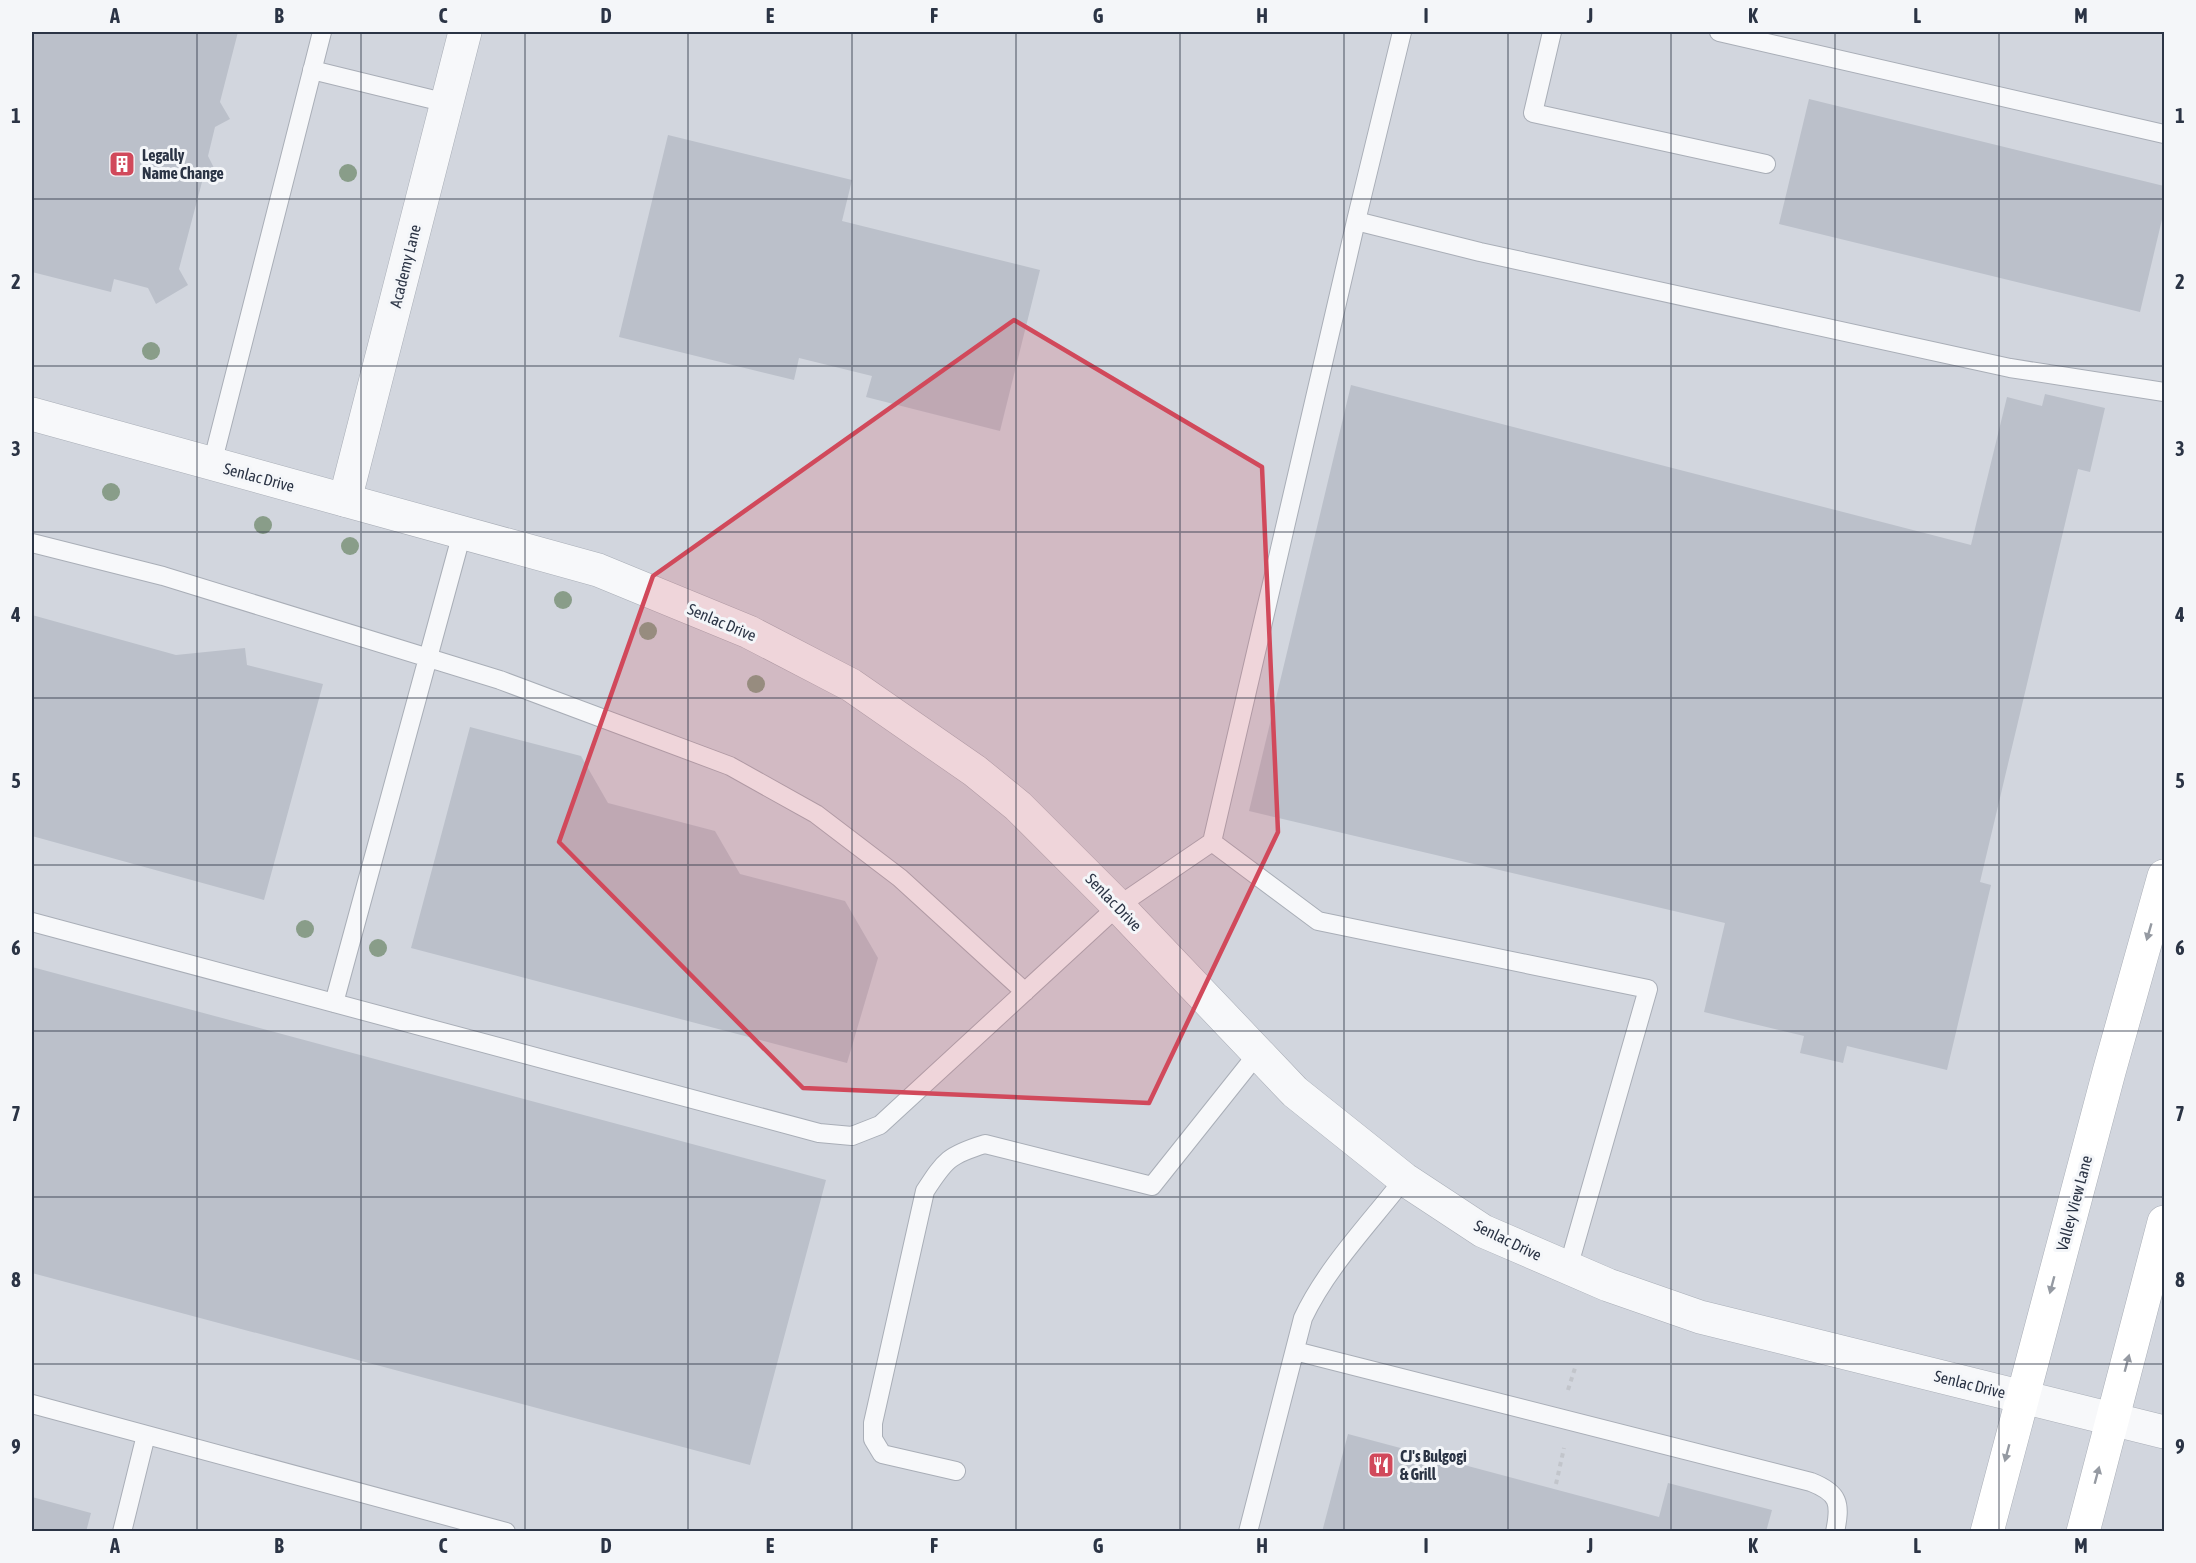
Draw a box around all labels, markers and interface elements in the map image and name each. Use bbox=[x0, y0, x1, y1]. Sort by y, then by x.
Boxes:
text: A bbox=[109, 4, 120, 27]
text: B bbox=[274, 4, 284, 27]
text: C bbox=[439, 4, 448, 27]
text: D bbox=[600, 4, 612, 27]
text: E bbox=[766, 4, 775, 27]
text: F bbox=[930, 4, 938, 27]
text: G bbox=[1093, 4, 1104, 27]
text: H bbox=[1256, 4, 1268, 27]
text: I bbox=[1423, 4, 1429, 27]
text: J bbox=[1586, 4, 1593, 27]
text: K bbox=[1748, 4, 1758, 27]
text: L bbox=[1913, 4, 1921, 27]
text: M bbox=[2074, 4, 2088, 27]
text: 1 bbox=[11, 104, 21, 127]
text: 1 bbox=[2175, 104, 2185, 127]
place label: Legally Name Change bbox=[142, 146, 224, 182]
building icon: Legally Name Change bbox=[107, 149, 137, 179]
street label: Academy Lane bbox=[386, 223, 425, 310]
text: 2 bbox=[11, 270, 21, 293]
text: 2 bbox=[2175, 270, 2185, 293]
text: 3 bbox=[11, 437, 21, 460]
text: 3 bbox=[2175, 437, 2185, 460]
street label: Senlac Drive bbox=[222, 459, 296, 495]
street label: Senlac Drive bbox=[685, 600, 759, 644]
text: 4 bbox=[10, 603, 21, 626]
text: 4 bbox=[2174, 603, 2185, 626]
text: 5 bbox=[11, 769, 21, 792]
text: 5 bbox=[2175, 769, 2185, 792]
street label: Senlac Drive bbox=[1082, 870, 1146, 934]
one-way arrow bbox=[2143, 923, 2153, 942]
text: 6 bbox=[11, 936, 21, 959]
text: 6 bbox=[2175, 936, 2185, 959]
text: 7 bbox=[11, 1102, 21, 1125]
text: 7 bbox=[2175, 1102, 2185, 1125]
street label: Valley View Lane bbox=[2053, 1153, 2096, 1253]
street label: Senlac Drive bbox=[1471, 1216, 1545, 1264]
text: 8 bbox=[11, 1268, 21, 1291]
text: 8 bbox=[2175, 1268, 2185, 1291]
one-way arrow bbox=[2047, 1276, 2056, 1294]
one-way arrow bbox=[2123, 1354, 2132, 1372]
street label: Senlac Drive bbox=[1933, 1366, 2007, 1402]
text: 9 bbox=[11, 1435, 21, 1458]
text: 9 bbox=[2175, 1435, 2185, 1458]
one-way arrow bbox=[2002, 1444, 2012, 1463]
place label: CJ's Bulgogi & Grill bbox=[1400, 1447, 1467, 1483]
restaurant icon: CJ's Bulgogi & Grill bbox=[1366, 1450, 1396, 1480]
one-way arrow bbox=[2093, 1466, 2103, 1484]
text: A bbox=[109, 1534, 120, 1557]
text: B bbox=[274, 1534, 284, 1557]
text: C bbox=[439, 1534, 448, 1557]
text: D bbox=[600, 1534, 612, 1557]
text: E bbox=[766, 1534, 775, 1557]
text: F bbox=[930, 1534, 938, 1557]
text: G bbox=[1093, 1534, 1104, 1557]
text: H bbox=[1256, 1534, 1268, 1557]
text: I bbox=[1423, 1534, 1429, 1557]
text: J bbox=[1586, 1534, 1593, 1557]
text: K bbox=[1748, 1534, 1758, 1557]
text: L bbox=[1913, 1534, 1921, 1557]
text: M bbox=[2074, 1534, 2088, 1557]

